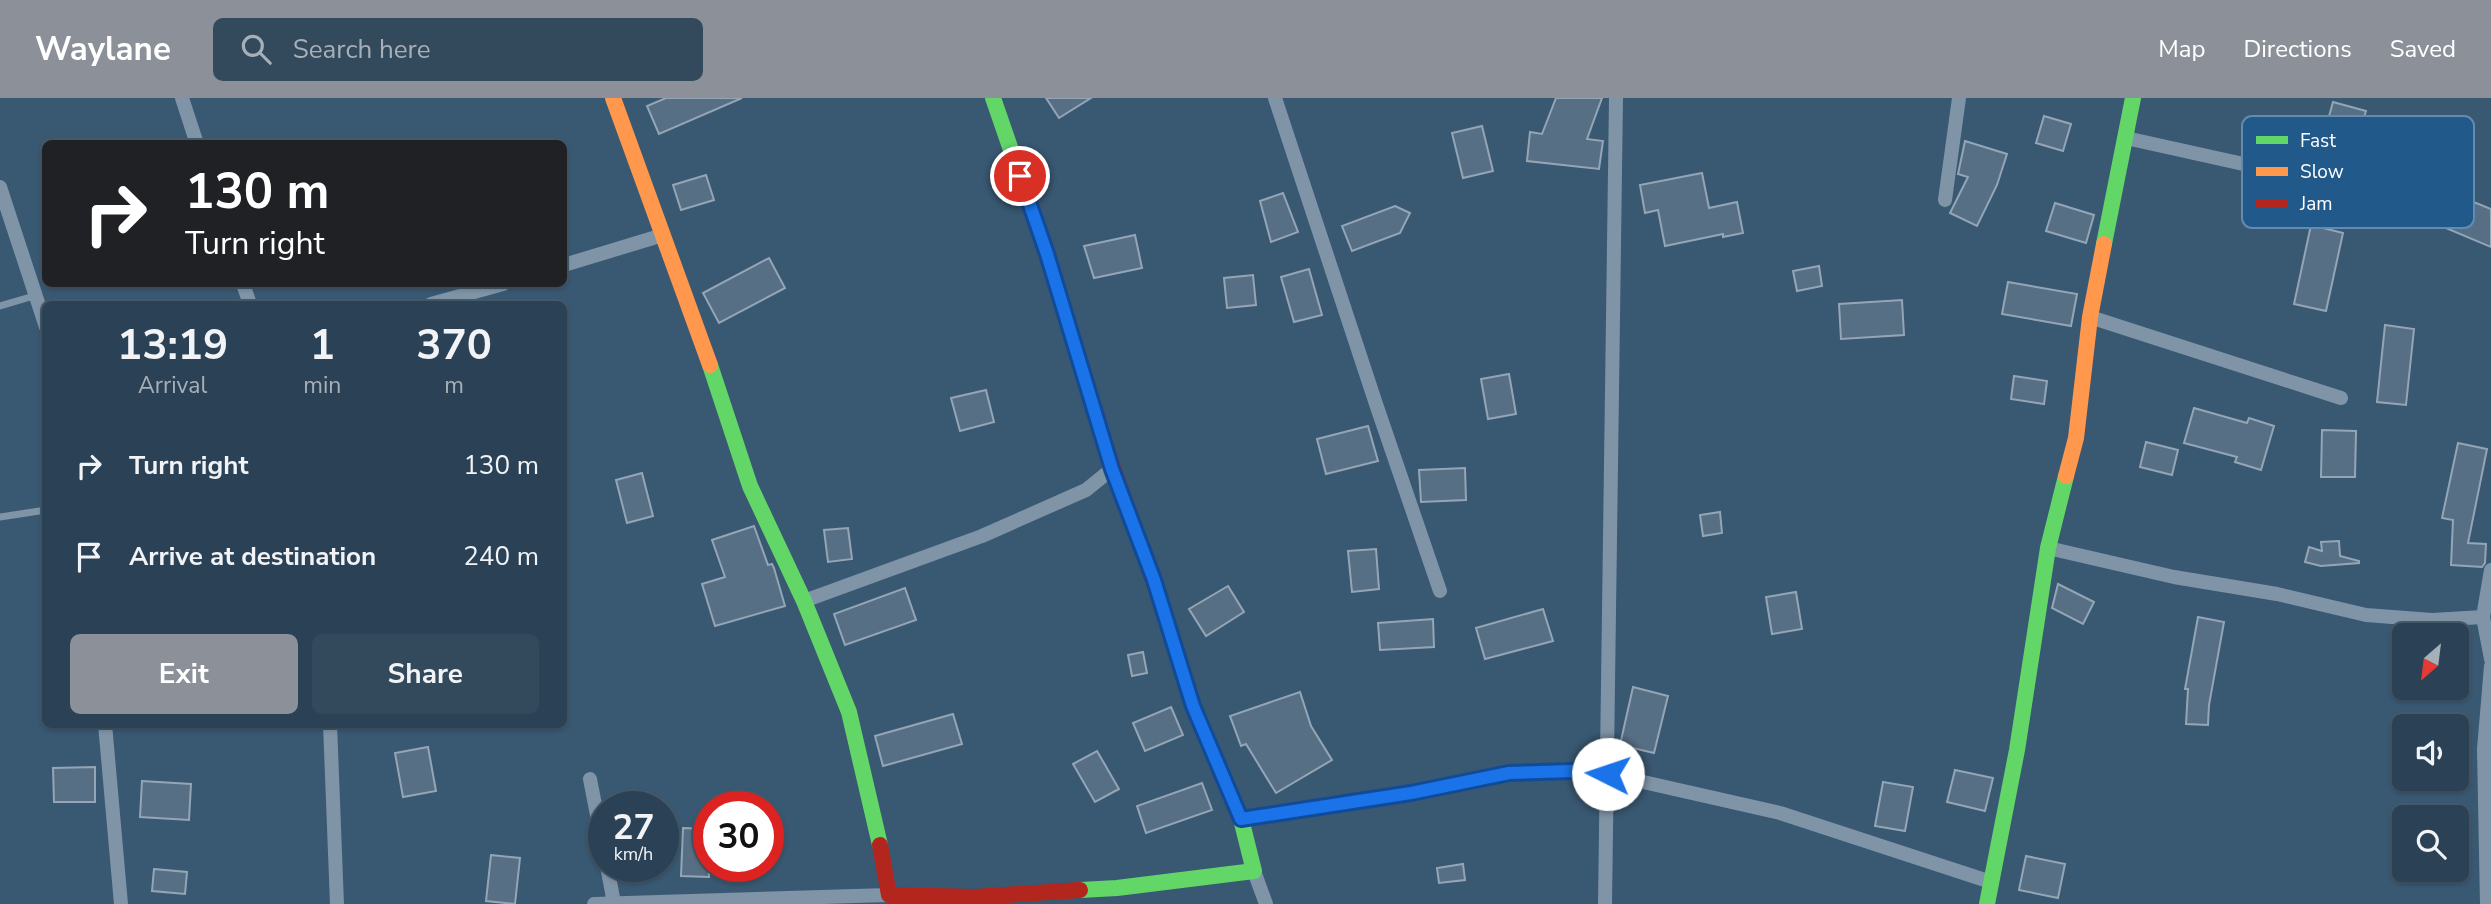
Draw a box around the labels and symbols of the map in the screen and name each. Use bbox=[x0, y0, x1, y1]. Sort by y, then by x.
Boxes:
legend bbox=[2242, 116, 2474, 228]
text: Fast bbox=[2300, 128, 2336, 154]
pin bbox=[990, 146, 1050, 206]
text: Slow bbox=[2300, 159, 2344, 185]
text: Jam bbox=[2299, 191, 2333, 217]
north arrow bbox=[2392, 623, 2469, 700]
position arrow bbox=[1571, 737, 1645, 811]
speed limit sign: 30 bbox=[693, 791, 784, 882]

